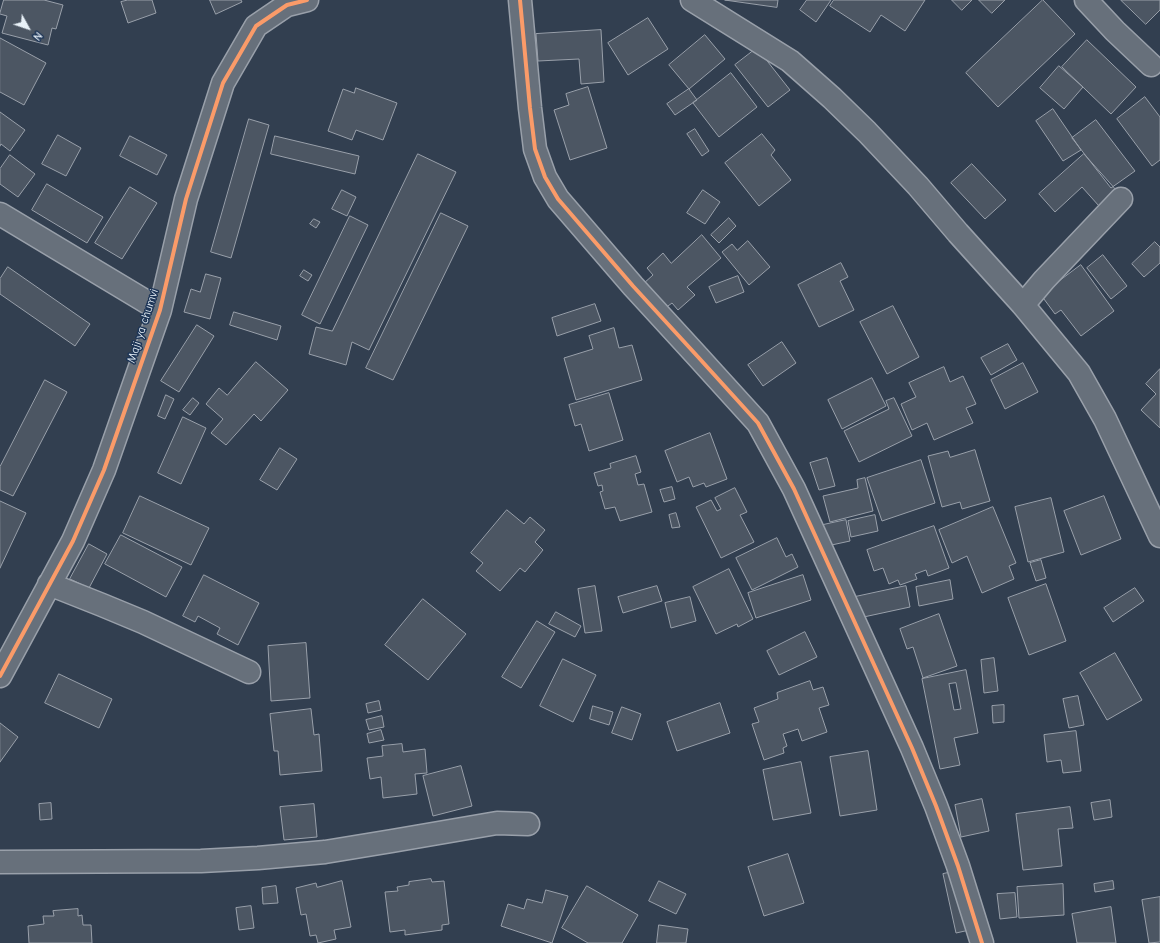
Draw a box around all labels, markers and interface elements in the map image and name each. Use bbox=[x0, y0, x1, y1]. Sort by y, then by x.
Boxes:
north arrow bbox=[8, 8, 48, 48]
text: N bbox=[30, 29, 45, 43]
street label: Maji ya chumvi bbox=[124, 287, 162, 365]

